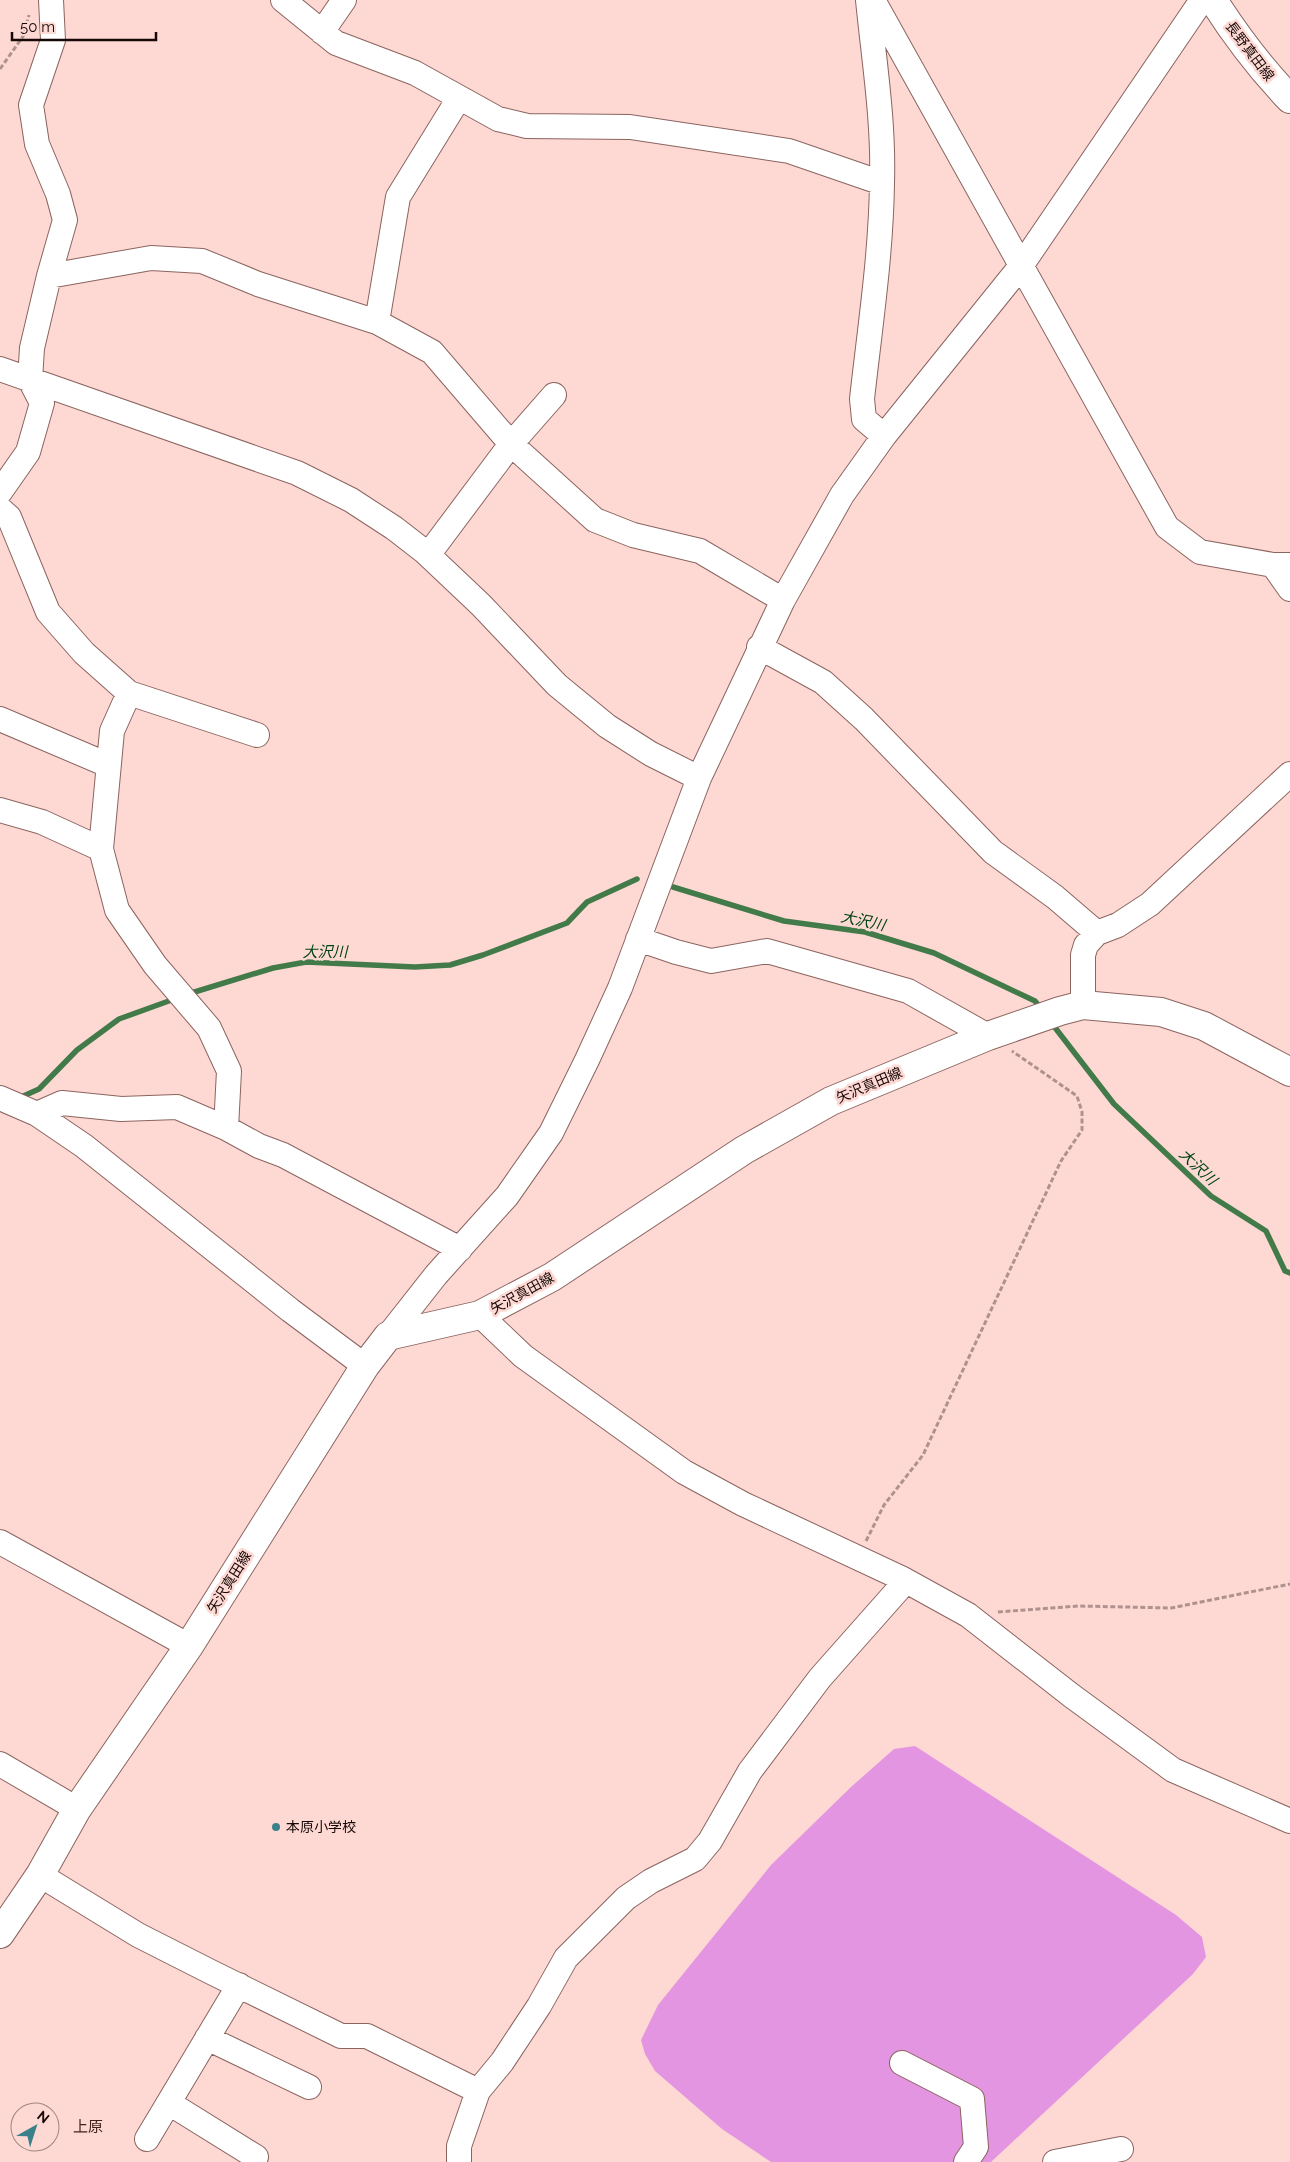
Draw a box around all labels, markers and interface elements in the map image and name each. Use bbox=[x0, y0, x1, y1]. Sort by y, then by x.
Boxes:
scale bar bbox=[12, 10, 156, 42]
text: 50 m bbox=[20, 18, 55, 36]
street label: 長野真田線 bbox=[1223, 18, 1277, 84]
water label: 大沢川 bbox=[839, 908, 889, 935]
water label: 大沢川 bbox=[302, 943, 349, 961]
street label: 矢沢真田線 bbox=[834, 1064, 904, 1106]
water label: 大沢川 bbox=[1175, 1145, 1222, 1190]
street label: 矢沢真田線 bbox=[488, 1269, 556, 1317]
street label: 矢沢真田線 bbox=[204, 1548, 254, 1616]
place label: 本原小学校 bbox=[286, 1819, 356, 1835]
marker: 本原小学校 bbox=[270, 1821, 282, 1833]
north arrow bbox=[10, 2102, 60, 2152]
text: N bbox=[34, 2107, 52, 2126]
district label: 上原 bbox=[73, 2118, 103, 2136]

